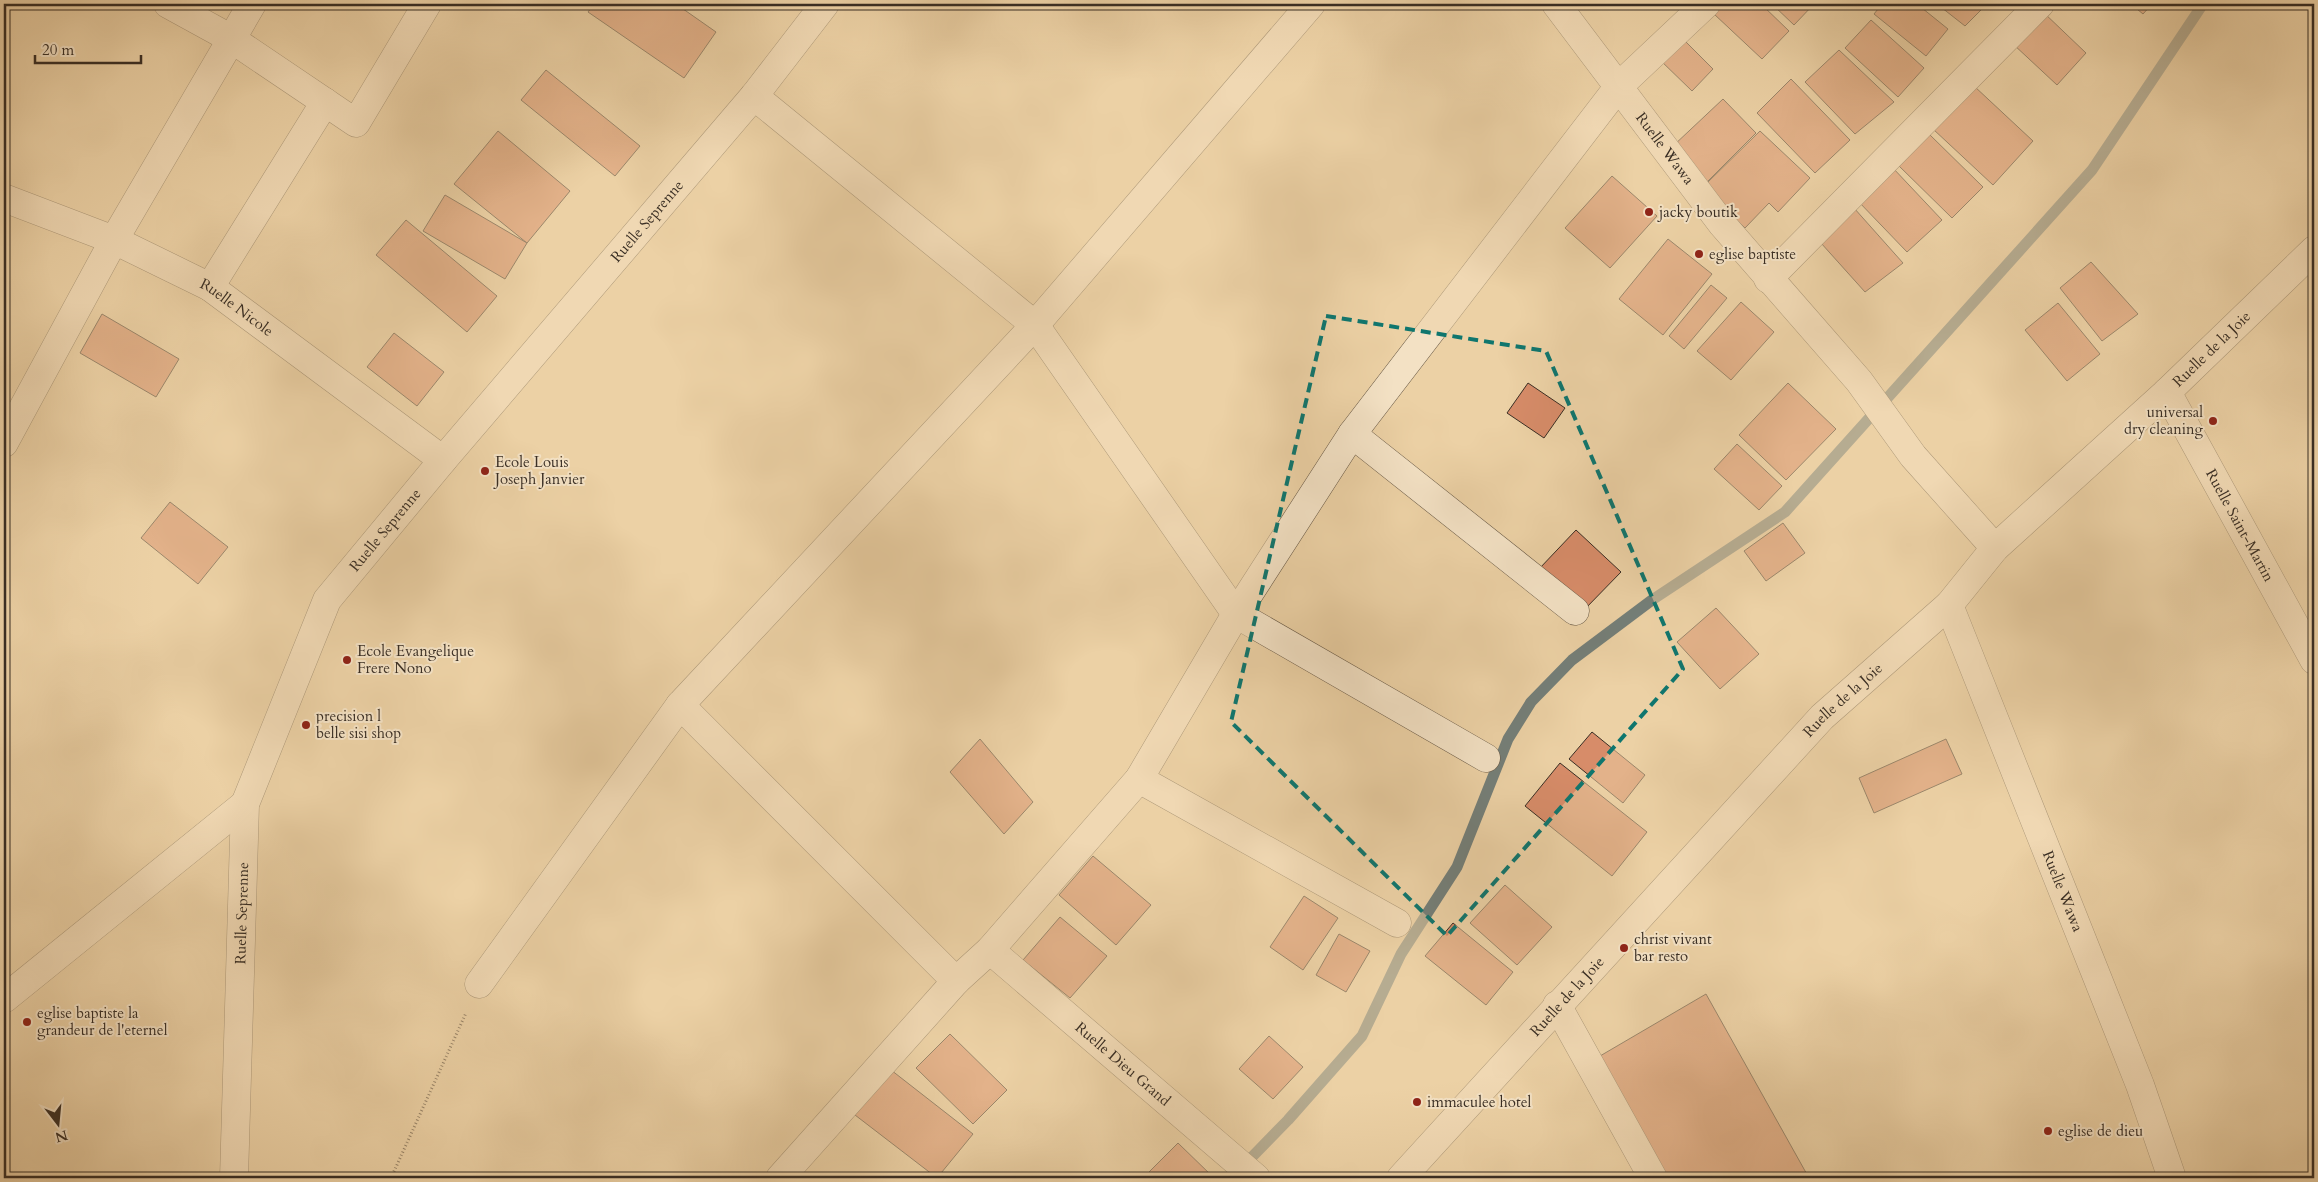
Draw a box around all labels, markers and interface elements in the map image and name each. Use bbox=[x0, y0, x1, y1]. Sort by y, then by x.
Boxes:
scale bar bbox=[35, 32, 141, 64]
text: 20 m bbox=[42, 40, 74, 60]
street label: Ruelle Wawa bbox=[1631, 108, 1699, 189]
street label: Ruelle Seprenne bbox=[606, 176, 688, 267]
place label: jacky boutik bbox=[1657, 202, 1738, 222]
marker: jacky boutik bbox=[1643, 206, 1655, 218]
place label: eglise baptiste bbox=[1709, 244, 1796, 264]
marker: eglise baptiste bbox=[1693, 248, 1705, 260]
street label: Ruelle Nicole bbox=[197, 274, 278, 341]
street label: Ruelle de la Joie bbox=[2168, 306, 2255, 391]
place label: universal dry cleaning bbox=[2124, 402, 2204, 439]
marker: universal dry cleaning bbox=[2207, 415, 2219, 427]
place label: Ecole Louis Joseph Janvier bbox=[493, 452, 585, 489]
marker: Ecole Louis Joseph Janvier bbox=[479, 465, 491, 477]
street label: Ruelle Saint-Martin bbox=[2201, 465, 2279, 586]
street label: Ruelle Seprenne bbox=[345, 484, 426, 576]
place label: Ecole Evangelique Frere Nono bbox=[357, 641, 474, 678]
marker: Ecole Evangelique Frere Nono bbox=[341, 654, 353, 666]
street label: Ruelle de la Joie bbox=[1798, 658, 1887, 741]
place label: precision l belle sisi shop bbox=[316, 706, 401, 743]
marker: precision l belle sisi shop bbox=[300, 719, 312, 731]
street label: Ruelle Wawa bbox=[2038, 848, 2088, 935]
street label: Ruelle Seprenne bbox=[230, 861, 253, 965]
place label: christ vivant bar resto bbox=[1634, 929, 1712, 966]
marker: christ vivant bar resto bbox=[1618, 942, 1630, 954]
street label: Ruelle de la Joie bbox=[1525, 952, 1609, 1041]
place label: eglise baptiste la grandeur de l'eternel bbox=[37, 1003, 168, 1040]
marker: eglise baptiste la grandeur de l'eternel bbox=[21, 1016, 33, 1028]
street label: Ruelle Dieu Grand bbox=[1071, 1017, 1175, 1110]
place label: immaculee hotel bbox=[1427, 1092, 1532, 1112]
marker: immaculee hotel bbox=[1411, 1096, 1423, 1108]
north arrow bbox=[32, 1100, 82, 1150]
place label: eglise de dieu bbox=[2058, 1121, 2143, 1141]
text: N bbox=[53, 1125, 70, 1147]
marker: eglise de dieu bbox=[2042, 1125, 2054, 1137]

